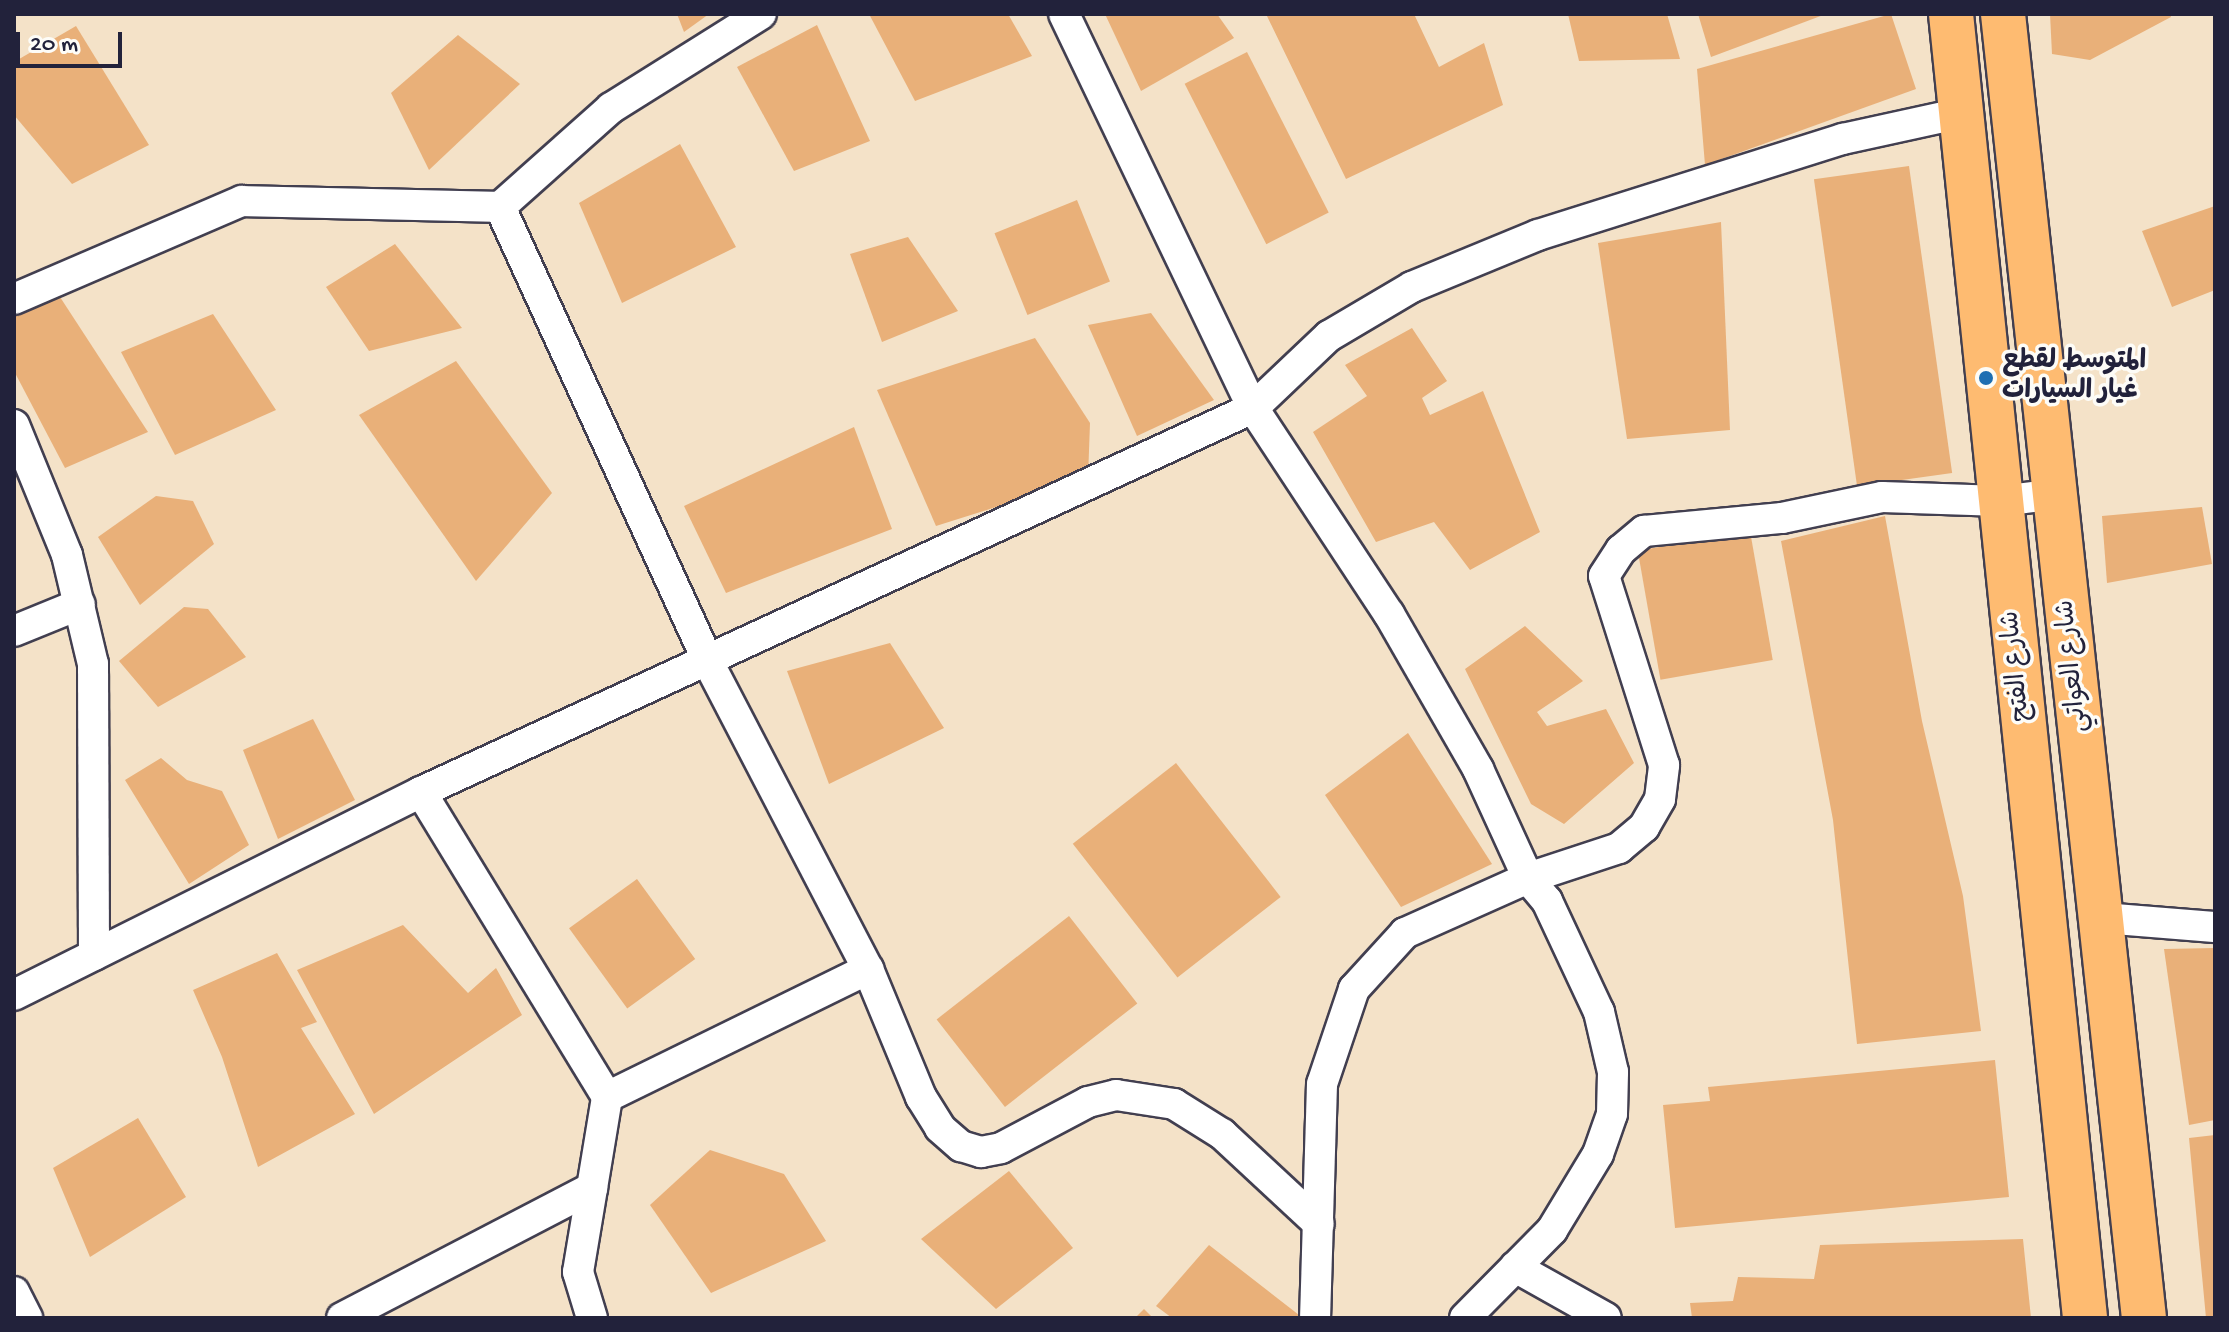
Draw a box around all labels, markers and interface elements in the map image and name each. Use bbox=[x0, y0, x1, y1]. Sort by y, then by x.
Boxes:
scale bar bbox=[20, 16, 126, 66]
text: 20 m bbox=[30, 31, 78, 60]
place label: المتوسط لقطع غيار السيارات bbox=[2002, 347, 2146, 408]
marker: المتوسط لقطع غيار السيارات bbox=[1977, 369, 1995, 387]
street label: شارع العواتي bbox=[2052, 598, 2096, 734]
street label: شارع الفتح bbox=[1997, 609, 2039, 723]

